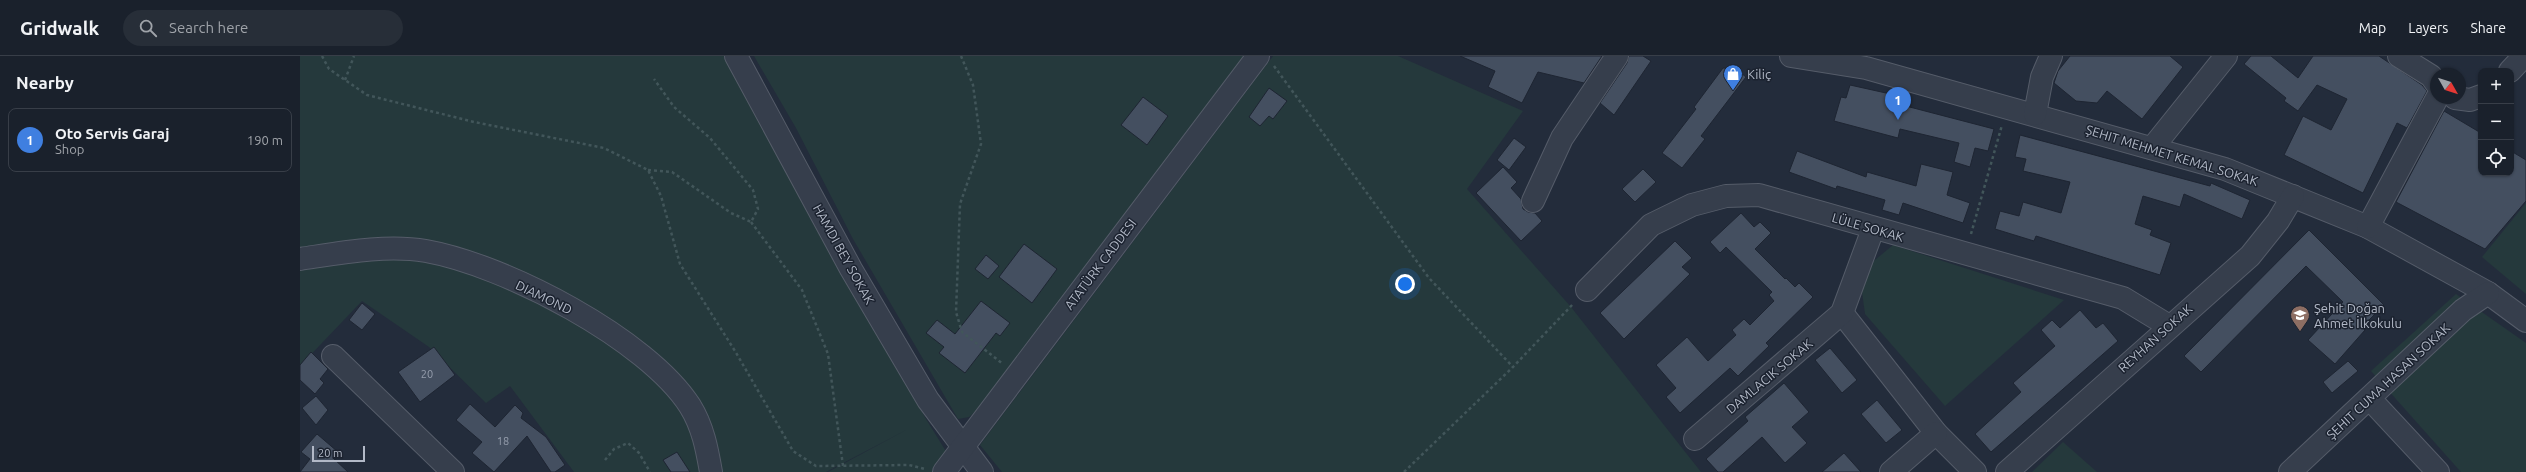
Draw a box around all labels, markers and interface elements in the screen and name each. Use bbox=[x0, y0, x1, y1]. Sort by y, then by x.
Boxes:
search box bbox=[123, 10, 403, 46]
text: Gridwalk bbox=[20, 17, 99, 39]
icon: search bbox=[137, 17, 159, 39]
text: Search here bbox=[169, 19, 248, 36]
text: Map bbox=[2359, 20, 2386, 36]
text: Layers bbox=[2408, 20, 2448, 36]
text: Share bbox=[2470, 20, 2506, 36]
shop icon: Kiliç bbox=[1722, 63, 1744, 91]
place label: Kiliç bbox=[1747, 67, 1771, 81]
north arrow bbox=[2430, 68, 2466, 104]
map controls bbox=[2478, 68, 2514, 176]
button: + bbox=[2478, 68, 2514, 104]
text: Nearby bbox=[16, 73, 74, 92]
pin: 1 bbox=[1885, 87, 1911, 120]
button: − bbox=[2478, 104, 2514, 140]
street label: ŞEHIT MEHMET KEMAL SOKAK bbox=[2084, 122, 2260, 188]
text: Oto Servis Garaj bbox=[55, 125, 169, 142]
text: 1 bbox=[26, 133, 34, 147]
text: 190 m bbox=[247, 133, 283, 147]
button: locate bbox=[2478, 140, 2514, 176]
text: Shop bbox=[55, 142, 84, 156]
street label: HAMDI BEY SOKAK bbox=[811, 202, 877, 306]
street label: LÜLE SOKAK bbox=[1831, 209, 1906, 244]
street label: ATATÜRK CADDESI bbox=[1061, 215, 1139, 312]
your location bbox=[1395, 274, 1415, 294]
street label: DIAMOND bbox=[514, 277, 574, 317]
street label: REYHAN SOKAK bbox=[2115, 301, 2195, 375]
place label: Şehit Doğan Ahmet İlkokulu bbox=[2314, 301, 2402, 330]
school or university icon: Şehit Doğan Ahmet İlkokulu bbox=[2289, 304, 2311, 332]
street label: ŞEHIT CUMA HASAN SOKAK bbox=[2324, 320, 2452, 442]
street label: DAMLACIK SOKAK bbox=[1723, 336, 1815, 416]
house number: 20 bbox=[421, 368, 433, 380]
house number: 18 bbox=[497, 435, 509, 447]
scale bar bbox=[312, 444, 365, 463]
text: 20 m bbox=[318, 447, 342, 459]

